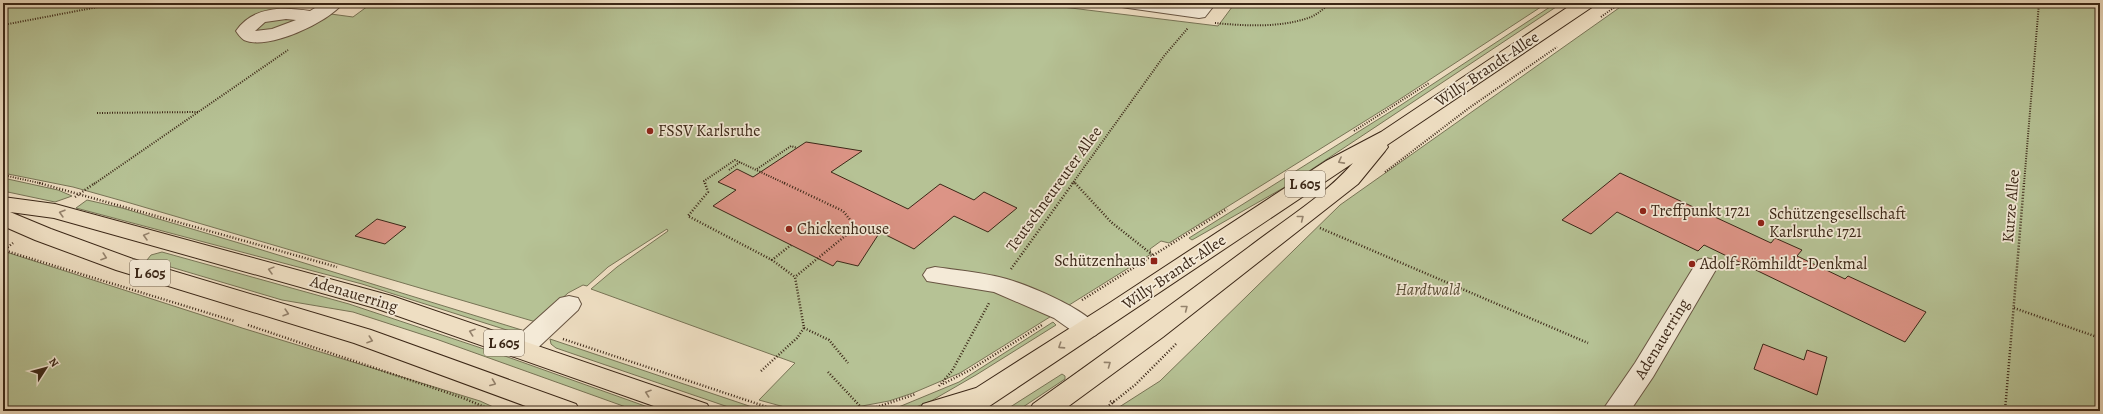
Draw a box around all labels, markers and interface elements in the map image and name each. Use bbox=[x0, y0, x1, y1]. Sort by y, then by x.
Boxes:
street label: Willy-Brandt-Allee bbox=[1430, 26, 1543, 112]
place label: FSSV Karlsruhe bbox=[658, 120, 760, 142]
street label: Teutschneureuter Allee bbox=[1001, 122, 1107, 256]
marker: FSSV Karlsruhe bbox=[645, 126, 655, 136]
one-way arrow bbox=[1338, 156, 1345, 163]
street label: Kurze Allee bbox=[1997, 168, 2025, 244]
road number: L 605 bbox=[1285, 171, 1325, 197]
place label: Treffpunkt 1721 bbox=[1651, 200, 1751, 222]
place label: Schützengesellschaft Karlsruhe 1721 bbox=[1769, 203, 1906, 243]
marker: Treffpunkt 1721 bbox=[1638, 206, 1648, 216]
one-way arrow bbox=[59, 209, 66, 218]
one-way arrow bbox=[1297, 215, 1304, 222]
place label: Chickenhouse bbox=[797, 218, 889, 240]
marker: Schützengesellschaft Karlsruhe 1721 bbox=[1756, 218, 1766, 228]
marker: Chickenhouse bbox=[784, 224, 794, 234]
street label: Willy-Brandt-Allee bbox=[1117, 229, 1230, 315]
one-way arrow bbox=[143, 232, 150, 241]
place label: Schützenhaus bbox=[1054, 250, 1146, 272]
one-way arrow bbox=[100, 252, 107, 261]
place label: Adolf-Römhildt-Denkmal bbox=[1699, 253, 1867, 275]
marker: Schützenhaus bbox=[1149, 256, 1159, 266]
marker: Adolf-Römhildt-Denkmal bbox=[1687, 259, 1697, 269]
road number: L 605 bbox=[130, 260, 170, 286]
one-way arrow bbox=[268, 266, 275, 275]
street label: Adenauerring bbox=[307, 270, 400, 318]
park label: Hardtwald bbox=[1396, 279, 1461, 301]
street label: Adenauerring bbox=[1629, 295, 1695, 384]
one-way arrow bbox=[1180, 305, 1187, 312]
one-way arrow bbox=[282, 308, 289, 317]
one-way arrow bbox=[469, 329, 476, 337]
road number: L 605 bbox=[484, 330, 524, 356]
one-way arrow bbox=[367, 335, 374, 344]
one-way arrow bbox=[1058, 341, 1065, 349]
north arrow bbox=[26, 348, 66, 388]
text: N bbox=[45, 355, 62, 370]
one-way arrow bbox=[1104, 362, 1111, 369]
one-way arrow bbox=[490, 378, 497, 386]
one-way arrow bbox=[644, 389, 651, 398]

